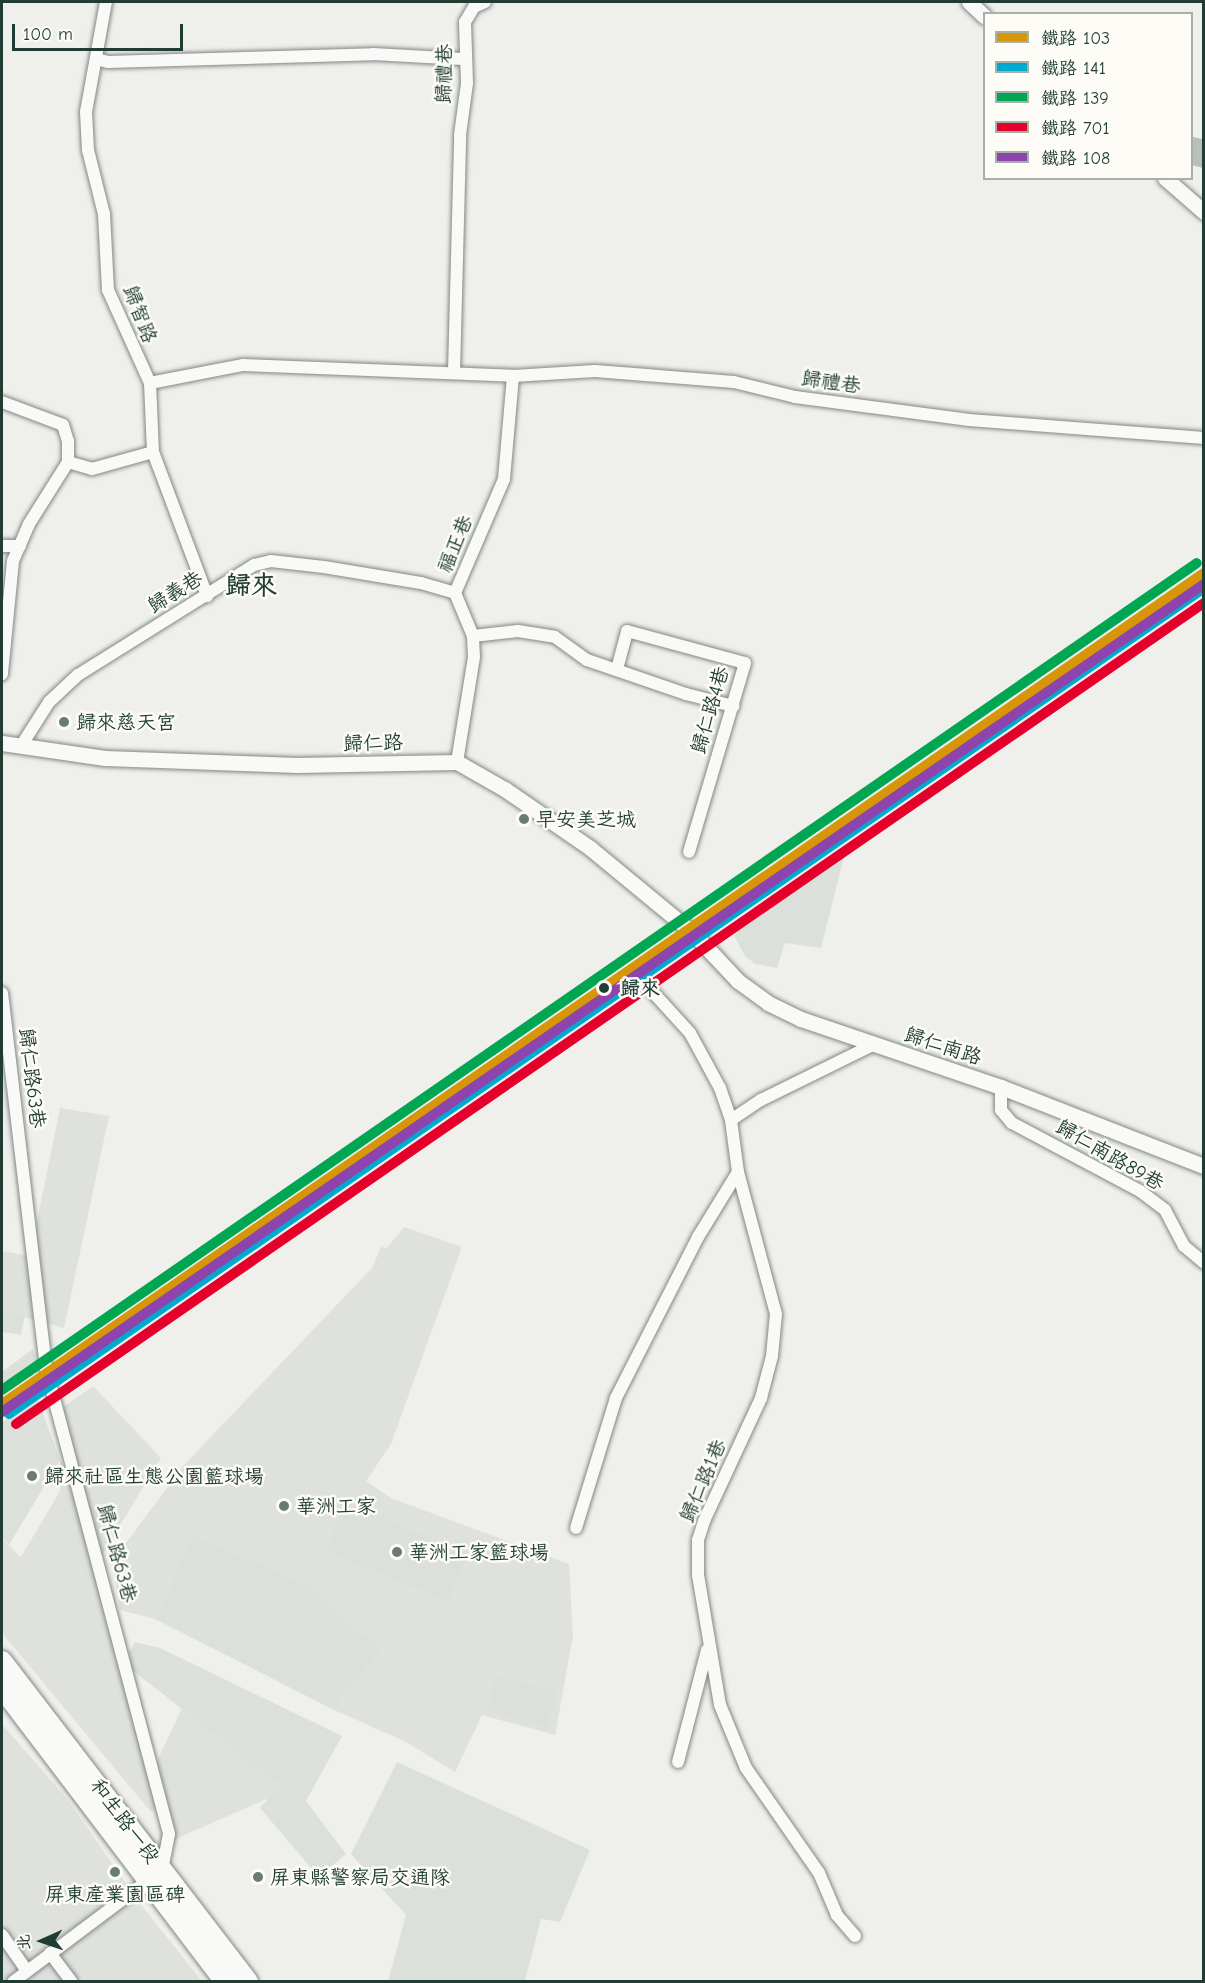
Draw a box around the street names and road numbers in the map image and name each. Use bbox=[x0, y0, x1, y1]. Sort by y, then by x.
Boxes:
street label: 歸禮巷 bbox=[431, 44, 457, 104]
street label: 歸智路 bbox=[118, 282, 162, 346]
street label: 歸禮巷 bbox=[800, 366, 862, 398]
street label: 福正巷 bbox=[432, 512, 478, 576]
street label: 歸義巷 bbox=[143, 566, 207, 618]
street label: 歸仁路4巷 bbox=[686, 664, 734, 756]
street label: 歸仁路 bbox=[343, 730, 403, 756]
street label: 歸仁南路 bbox=[901, 1022, 985, 1070]
street label: 歸仁路63巷 bbox=[14, 1026, 50, 1130]
street label: 歸仁南路89巷 bbox=[1052, 1114, 1168, 1196]
street label: 歸仁路1巷 bbox=[675, 1436, 731, 1526]
street label: 歸仁路63巷 bbox=[92, 1501, 142, 1605]
street label: 和生路一段 bbox=[85, 1774, 165, 1868]

